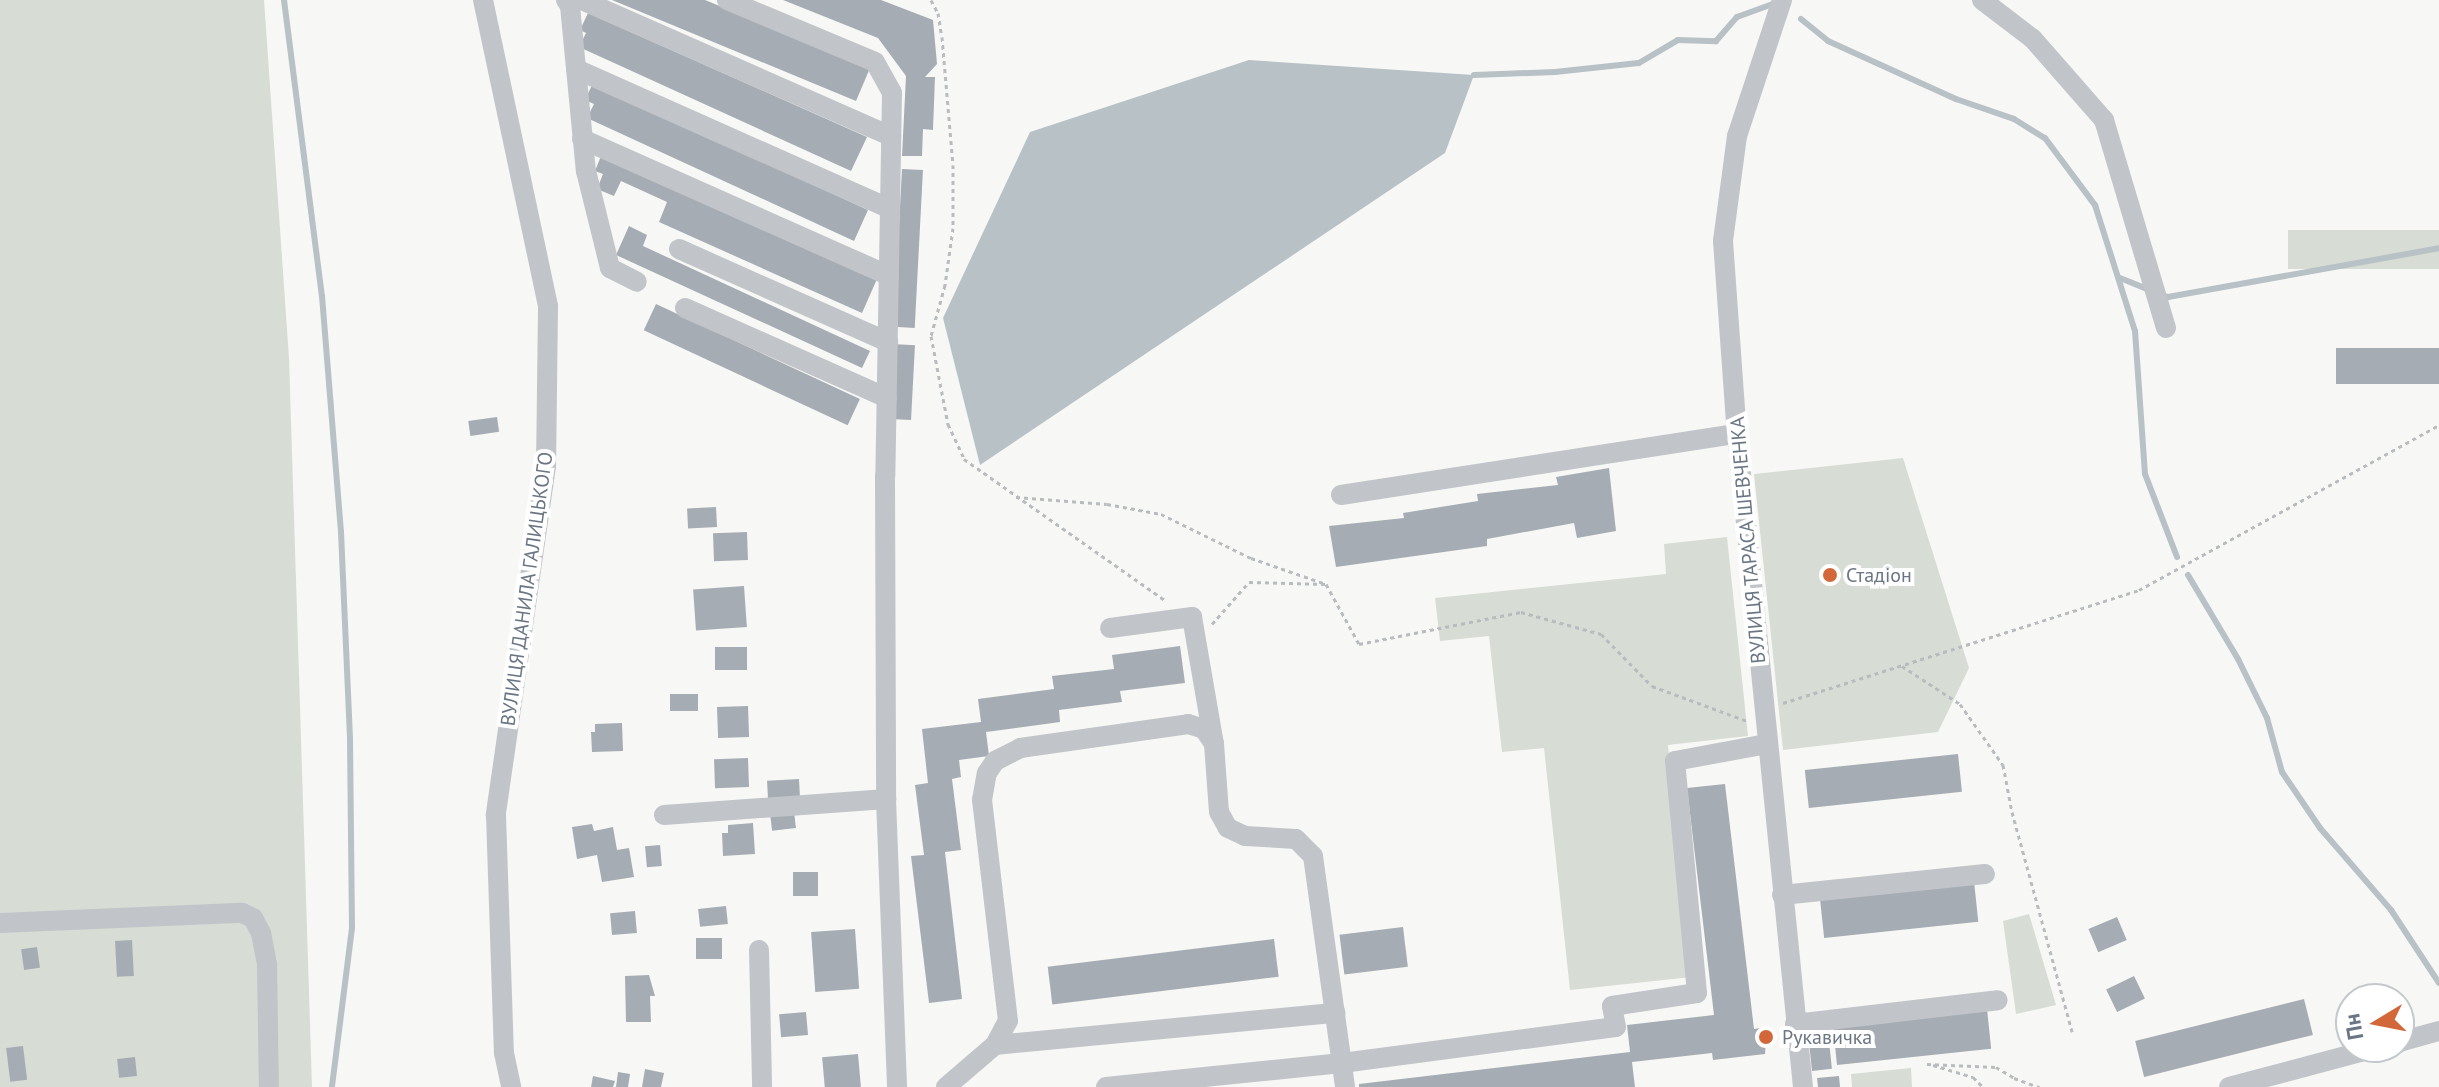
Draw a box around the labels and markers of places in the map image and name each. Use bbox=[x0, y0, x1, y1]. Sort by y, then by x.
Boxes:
place label: Стадіон bbox=[1846, 563, 1912, 587]
marker: Стадіон bbox=[1821, 566, 1839, 584]
place label: Рукавичка bbox=[1782, 1025, 1872, 1049]
marker: Рукавичка bbox=[1757, 1028, 1775, 1046]

